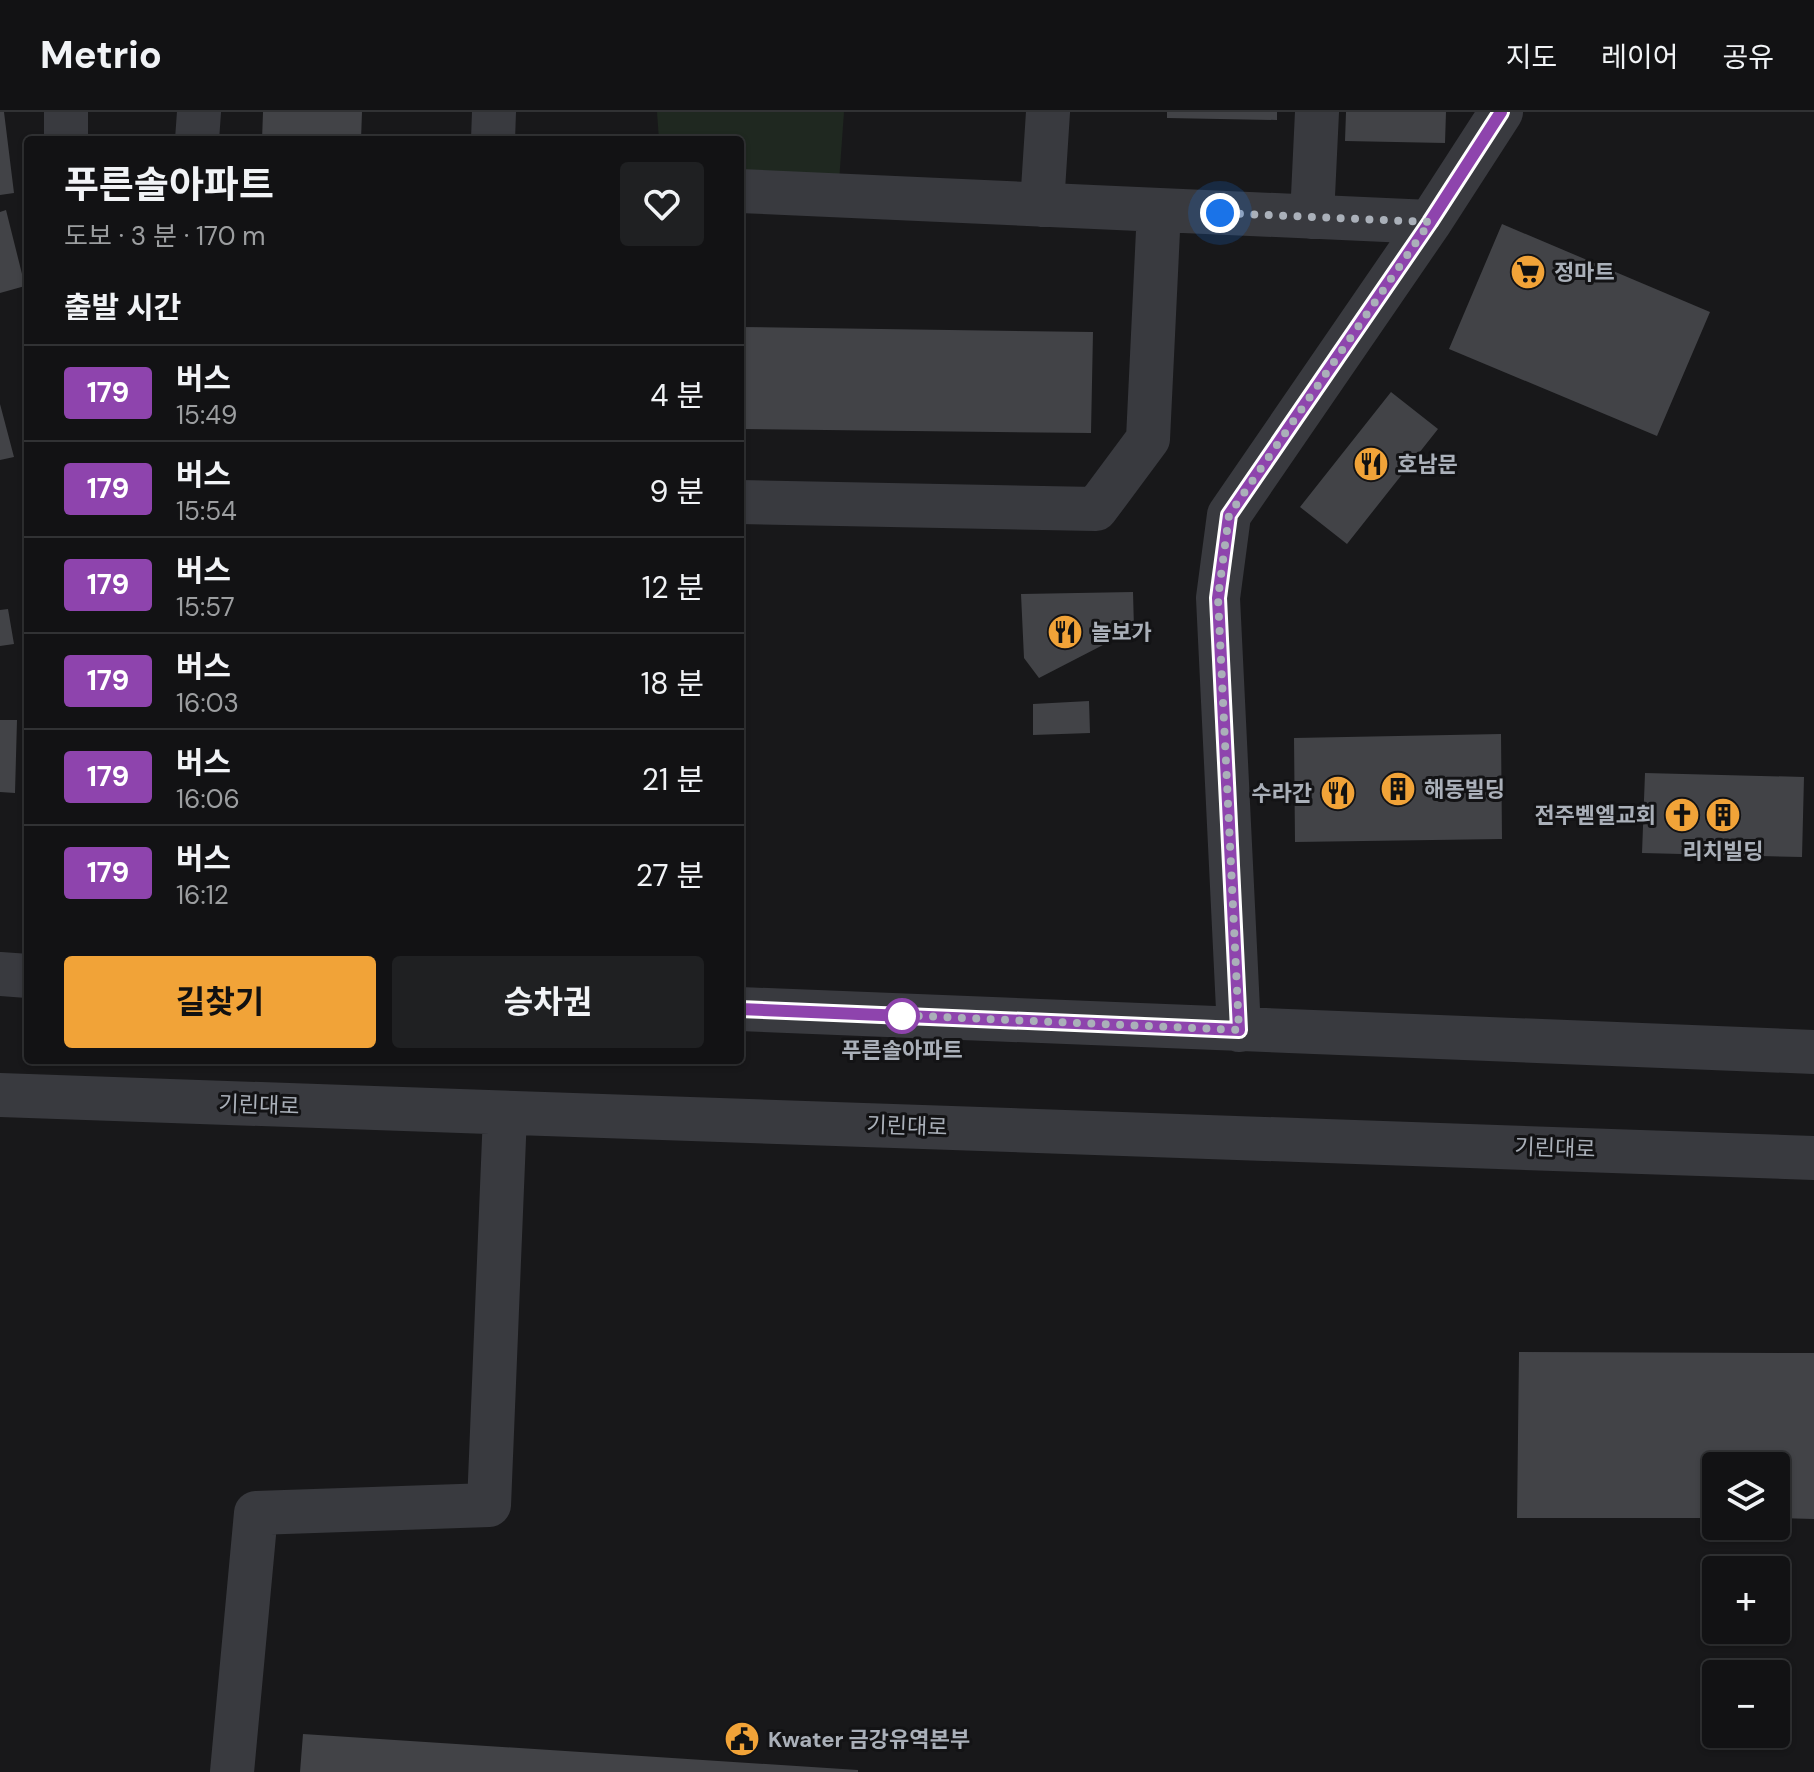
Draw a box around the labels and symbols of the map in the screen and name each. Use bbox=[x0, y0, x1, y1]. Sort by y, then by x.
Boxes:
your location bbox=[1200, 193, 1240, 233]
supermarket icon: 정마트 bbox=[1509, 253, 1547, 291]
place label: 정마트 bbox=[1554, 258, 1615, 287]
restaurant icon: 호남문 bbox=[1352, 445, 1390, 483]
place label: 호남문 bbox=[1397, 450, 1458, 479]
restaurant icon: 놀보가 bbox=[1046, 613, 1084, 651]
place label: 놀보가 bbox=[1091, 618, 1152, 647]
building icon: 해동빌딩 bbox=[1379, 770, 1417, 808]
restaurant icon: 수라간 bbox=[1319, 774, 1357, 812]
place label: 해동빌딩 bbox=[1424, 775, 1505, 804]
place label: 수라간 bbox=[1251, 779, 1312, 808]
church icon: 전주벧엘교회 bbox=[1663, 796, 1701, 834]
building icon: 리치빌딩 bbox=[1704, 796, 1742, 834]
place label: 전주벧엘교회 bbox=[1535, 801, 1656, 830]
place label: 리치빌딩 bbox=[1683, 837, 1763, 866]
marker: 푸른솔아파트 bbox=[885, 999, 919, 1033]
place label: 푸른솔아파트 bbox=[841, 1036, 963, 1065]
street label: 기린대로 bbox=[218, 1089, 300, 1121]
street label: 기린대로 bbox=[866, 1110, 948, 1142]
street label: 기린대로 bbox=[1514, 1132, 1596, 1164]
public building icon: Kwater 금강유역본부 bbox=[723, 1720, 761, 1758]
place label: Kwater 금강유역본부 bbox=[768, 1725, 970, 1754]

